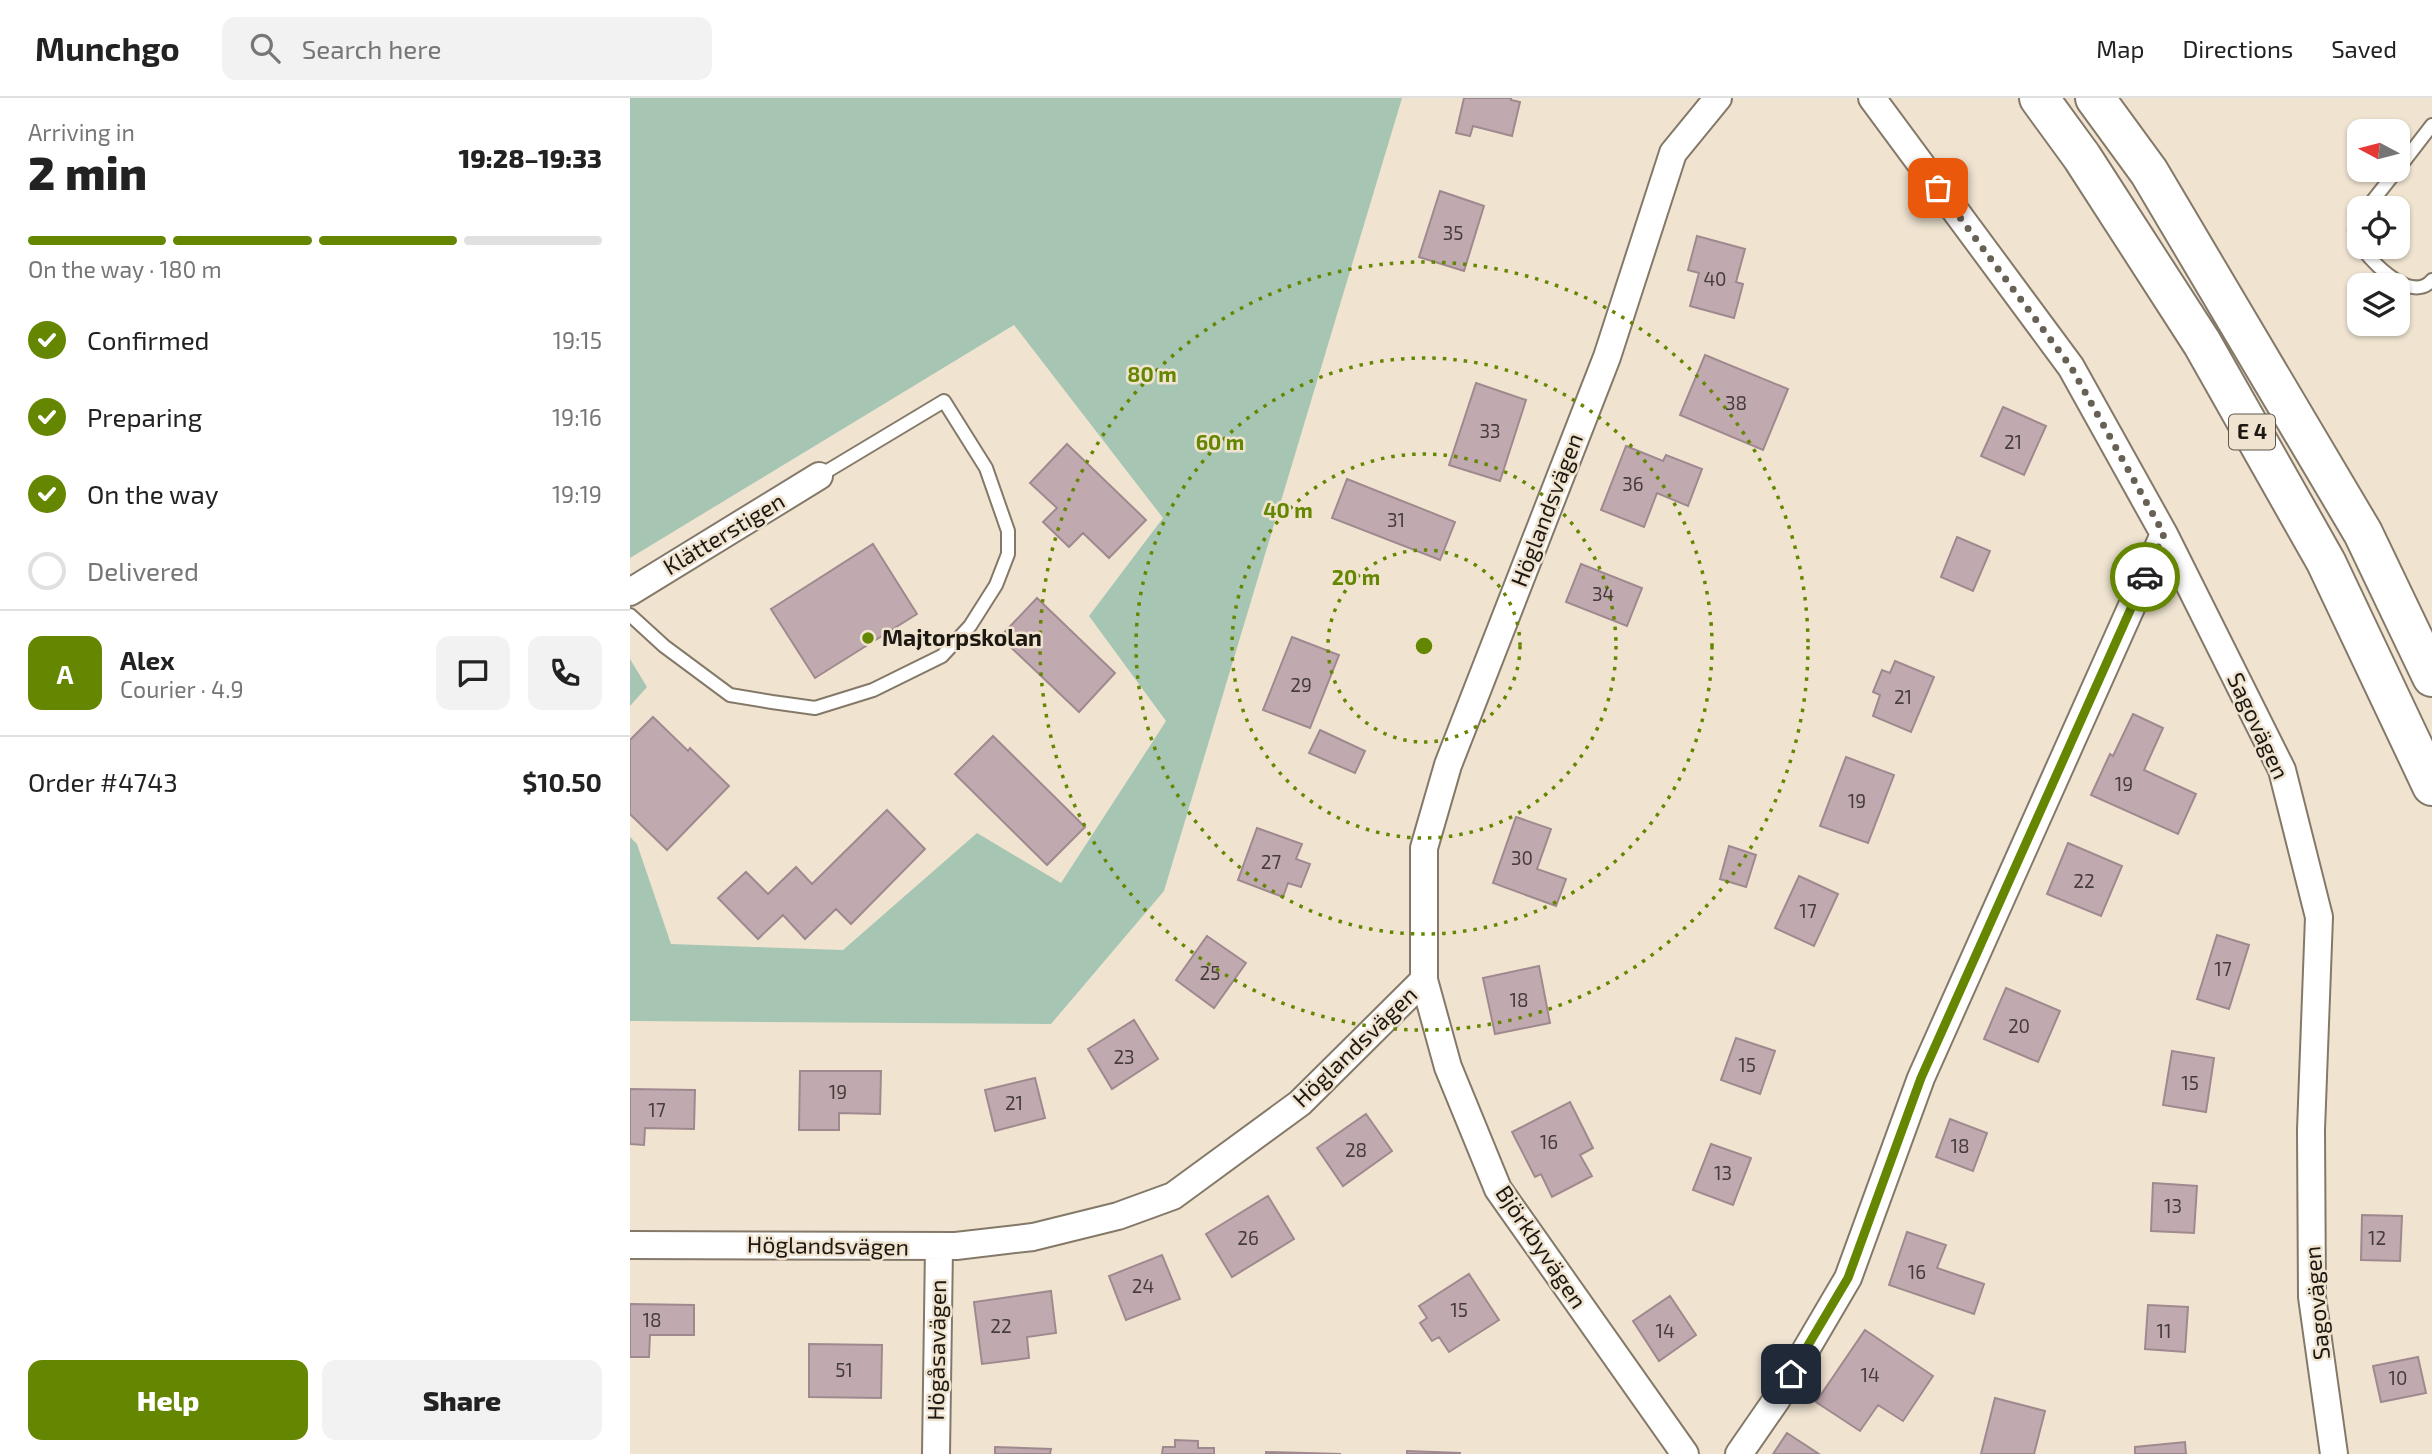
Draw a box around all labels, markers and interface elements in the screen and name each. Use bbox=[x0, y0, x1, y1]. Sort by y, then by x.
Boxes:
search box bbox=[222, 17, 712, 80]
text: Munchgo bbox=[35, 28, 180, 68]
icon: search bbox=[246, 29, 284, 67]
text: Search here bbox=[302, 33, 441, 64]
text: Map bbox=[2096, 34, 2144, 63]
text: Directions bbox=[2182, 34, 2293, 63]
text: Saved bbox=[2331, 34, 2397, 63]
text: Arriving in bbox=[28, 118, 135, 146]
north arrow bbox=[2347, 119, 2410, 182]
map controls bbox=[2347, 119, 2410, 336]
text: 19:28–19:33 bbox=[459, 142, 602, 173]
text: 2 min bbox=[28, 144, 147, 199]
pin bbox=[1908, 158, 1968, 218]
icon: bag bbox=[1919, 169, 1957, 207]
button: locate bbox=[2347, 196, 2410, 259]
house number: 35 bbox=[1443, 221, 1463, 244]
text: On the way · 180 m bbox=[28, 255, 222, 283]
house number: 40 bbox=[1703, 267, 1727, 290]
button: layers bbox=[2347, 273, 2410, 336]
icon: check bbox=[28, 321, 66, 359]
text: Confirmed bbox=[87, 324, 210, 355]
text: 19:15 bbox=[553, 326, 602, 354]
text: 80 m bbox=[1127, 361, 1177, 386]
house number: 38 bbox=[1725, 391, 1747, 414]
icon: check bbox=[28, 398, 66, 436]
text: Preparing bbox=[87, 401, 202, 432]
text: 19:16 bbox=[552, 403, 602, 431]
road number: E 4 bbox=[2229, 414, 2275, 450]
house number: 33 bbox=[1479, 419, 1501, 442]
text: 60 m bbox=[1196, 429, 1244, 454]
street label: Höglandsvägen bbox=[1504, 429, 1588, 590]
house number: 21 bbox=[2004, 430, 2022, 453]
house number: 36 bbox=[1622, 472, 1644, 495]
icon: check bbox=[28, 475, 66, 513]
text: On the way bbox=[87, 478, 218, 509]
text: 19:19 bbox=[552, 480, 602, 508]
street label: Klätterstigen bbox=[658, 486, 789, 580]
text: 40 m bbox=[1263, 497, 1313, 522]
house number: 31 bbox=[1387, 508, 1405, 531]
courier bbox=[2110, 542, 2180, 612]
text: Delivered bbox=[87, 555, 199, 586]
icon: car bbox=[2126, 558, 2164, 596]
text: 20 m bbox=[1332, 564, 1380, 589]
house number: 34 bbox=[1592, 582, 1614, 605]
place label: Majtorpskolan bbox=[882, 623, 1042, 651]
marker: Majtorpskolan bbox=[860, 630, 876, 646]
centre of rings bbox=[1412, 634, 1436, 658]
button: chat bbox=[436, 636, 510, 710]
button: phone bbox=[528, 636, 602, 710]
text: Alex bbox=[120, 644, 175, 675]
text: A bbox=[57, 658, 73, 689]
street label: Sagovägen bbox=[2222, 668, 2296, 783]
house number: 29 bbox=[1290, 673, 1312, 696]
text: Courier · 4.9 bbox=[120, 675, 244, 703]
house number: 21 bbox=[1894, 685, 1912, 708]
text: Order #4743 bbox=[28, 766, 178, 797]
text: $10.50 bbox=[522, 766, 602, 797]
house number: 19 bbox=[2115, 772, 2133, 795]
house number: 19 bbox=[1848, 789, 1866, 812]
house number: 30 bbox=[1511, 846, 1533, 869]
house number: 27 bbox=[1261, 850, 1281, 873]
house number: 22 bbox=[2073, 869, 2095, 892]
house number: 17 bbox=[1799, 899, 1817, 922]
house number: 17 bbox=[2214, 957, 2232, 980]
house number: 25 bbox=[1200, 961, 1220, 984]
street label: Höglandsvägen bbox=[1286, 980, 1422, 1113]
house number: 18 bbox=[1509, 988, 1529, 1011]
house number: 20 bbox=[2008, 1014, 2030, 1037]
house number: 23 bbox=[1113, 1045, 1135, 1068]
house number: 15 bbox=[1738, 1053, 1756, 1076]
house number: 15 bbox=[2181, 1071, 2199, 1094]
house number: 19 bbox=[829, 1080, 847, 1103]
house number: 21 bbox=[1005, 1091, 1023, 1114]
house number: 17 bbox=[648, 1098, 666, 1121]
house number: 16 bbox=[1540, 1130, 1558, 1153]
house number: 18 bbox=[1950, 1134, 1970, 1157]
house number: 28 bbox=[1345, 1138, 1367, 1161]
house number: 13 bbox=[1714, 1161, 1732, 1184]
street label: Björkbyvägen bbox=[1490, 1180, 1593, 1313]
house number: 13 bbox=[2164, 1194, 2182, 1217]
house number: 26 bbox=[1237, 1226, 1259, 1249]
house number: 12 bbox=[2368, 1226, 2386, 1249]
street label: Höglandsvägen bbox=[747, 1230, 909, 1260]
street label: Sagovägen bbox=[2297, 1245, 2335, 1361]
house number: 16 bbox=[1908, 1260, 1926, 1283]
house number: 24 bbox=[1132, 1274, 1154, 1297]
street label: Högåsavägen bbox=[921, 1279, 951, 1421]
house number: 15 bbox=[1450, 1298, 1468, 1321]
house number: 18 bbox=[642, 1308, 662, 1331]
house number: 22 bbox=[990, 1314, 1012, 1337]
house number: 14 bbox=[1655, 1319, 1675, 1342]
house number: 11 bbox=[2156, 1319, 2172, 1342]
pin bbox=[1761, 1344, 1821, 1404]
icon: home bbox=[1772, 1355, 1810, 1393]
house number: 51 bbox=[835, 1358, 853, 1381]
button: Help bbox=[28, 1360, 308, 1440]
button: Share bbox=[322, 1360, 602, 1440]
house number: 14 bbox=[1860, 1363, 1880, 1386]
house number: 10 bbox=[2388, 1366, 2408, 1389]

